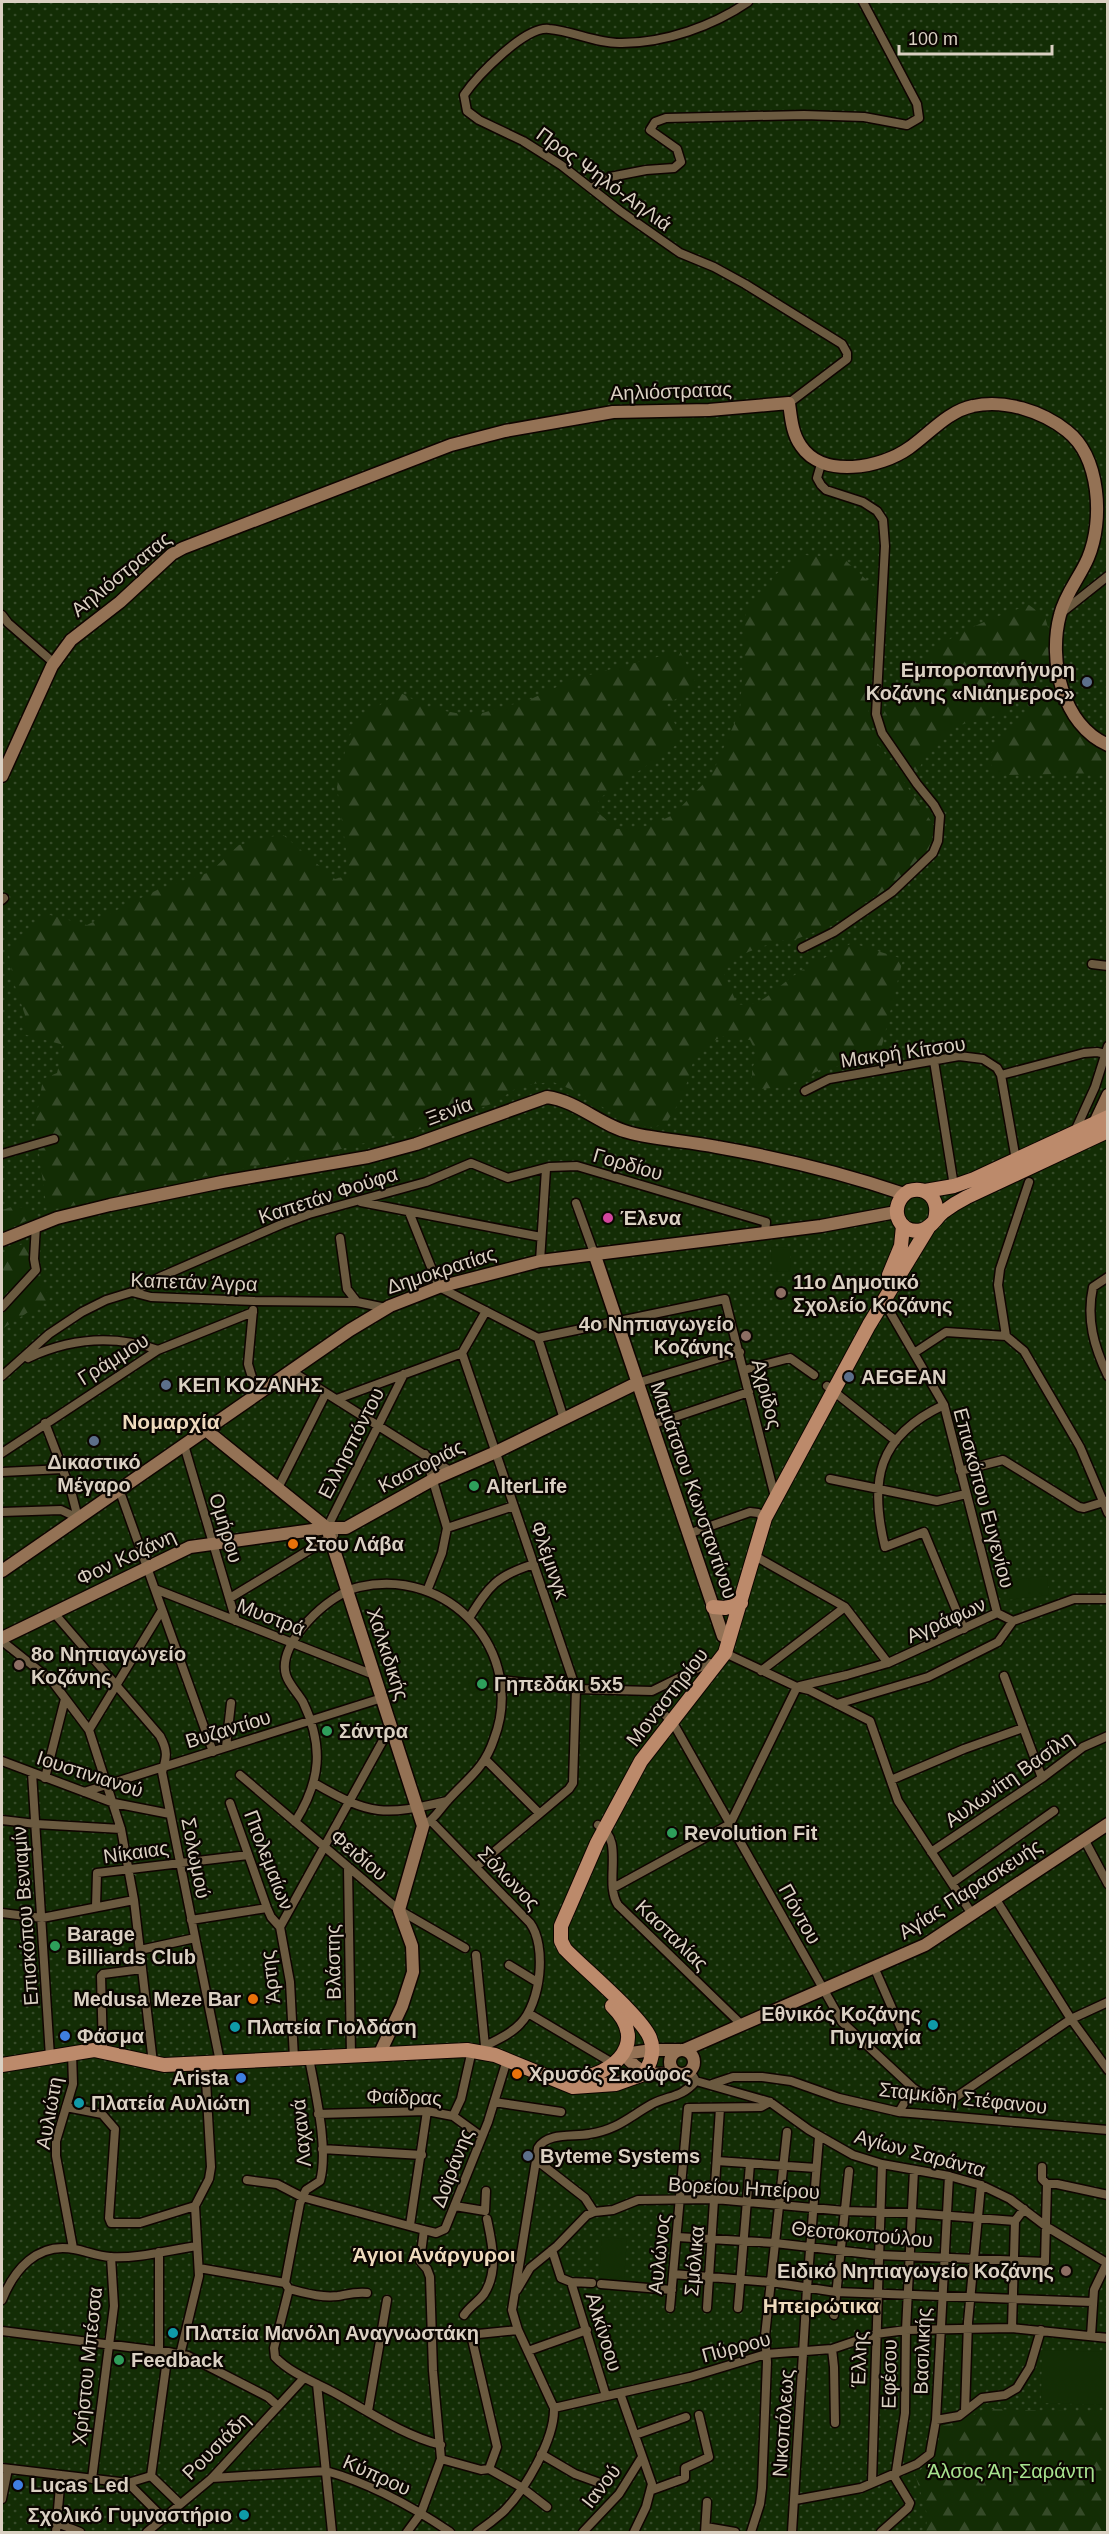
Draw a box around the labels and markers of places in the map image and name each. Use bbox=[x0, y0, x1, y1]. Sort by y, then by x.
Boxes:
place label: Εμποροπανήγυρη Κοζάνης «Νιάημερος» bbox=[866, 659, 1075, 704]
marker: Εμποροπανήγυρη Κοζάνης «Νιάημερος» bbox=[1080, 675, 1094, 689]
place label: Έλενα bbox=[620, 1207, 682, 1229]
marker: Έλενα bbox=[601, 1211, 615, 1225]
place label: 11ο Δημοτικό Σχολείο Κοζάνης bbox=[793, 1271, 952, 1316]
marker: 11ο Δημοτικό Σχολείο Κοζάνης bbox=[774, 1286, 788, 1300]
place label: 4o Νηπιαγωγείο Κοζάνης bbox=[579, 1313, 734, 1358]
marker: 4o Νηπιαγωγείο Κοζάνης bbox=[739, 1329, 753, 1343]
place label: AEGEAN bbox=[861, 1366, 947, 1388]
marker: AEGEAN bbox=[842, 1370, 856, 1384]
place label: ΚΕΠ ΚΟΖΑΝΗΣ bbox=[178, 1374, 322, 1396]
marker: ΚΕΠ ΚΟΖΑΝΗΣ bbox=[159, 1378, 173, 1392]
marker: Δικαστικό Μέγαρο bbox=[87, 1434, 101, 1448]
place label: Δικαστικό Μέγαρο bbox=[47, 1451, 141, 1496]
place label: AlterLife bbox=[486, 1475, 567, 1497]
marker: AlterLife bbox=[467, 1479, 481, 1493]
place label: Στου Λάβα bbox=[305, 1533, 405, 1555]
marker: Στου Λάβα bbox=[286, 1537, 300, 1551]
place label: 8ο Νηπιαγωγείο Κοζάνης bbox=[31, 1643, 186, 1688]
marker: 8ο Νηπιαγωγείο Κοζάνης bbox=[12, 1658, 26, 1672]
place label: Γηπεδάκι 5x5 bbox=[494, 1673, 623, 1695]
marker: Γηπεδάκι 5x5 bbox=[475, 1677, 489, 1691]
place label: Σάντρα bbox=[339, 1720, 409, 1742]
marker: Σάντρα bbox=[320, 1724, 334, 1738]
place label: Revolution Fit bbox=[684, 1822, 818, 1844]
marker: Revolution Fit bbox=[665, 1826, 679, 1840]
place label: Barage Billiards Club bbox=[67, 1923, 196, 1968]
marker: Barage Billiards Club bbox=[48, 1939, 62, 1953]
place label: Medusa Meze Bar bbox=[73, 1988, 241, 2010]
marker: Medusa Meze Bar bbox=[246, 1992, 260, 2006]
place label: Εθνικός Κοζάνης Πυγμαχία bbox=[761, 2003, 922, 2048]
place label: Πλατεία Γιολδάση bbox=[247, 2016, 417, 2038]
marker: Εθνικός Κοζάνης Πυγμαχία bbox=[926, 2018, 940, 2032]
marker: Πλατεία Γιολδάση bbox=[228, 2020, 242, 2034]
place label: Φάσμα bbox=[77, 2025, 145, 2047]
marker: Φάσμα bbox=[58, 2029, 72, 2043]
place label: Χρυσός Σκούφος bbox=[529, 2063, 691, 2085]
place label: Arista bbox=[172, 2067, 230, 2089]
marker: Χρυσός Σκούφος bbox=[510, 2067, 524, 2081]
marker: Arista bbox=[234, 2071, 248, 2085]
place label: Πλατεία Αυλιώτη bbox=[91, 2092, 250, 2114]
marker: Πλατεία Αυλιώτη bbox=[72, 2096, 86, 2110]
place label: Byteme Systems bbox=[540, 2145, 700, 2167]
marker: Byteme Systems bbox=[521, 2149, 535, 2163]
place label: Ειδικό Νηπιαγωγείο Κοζάνης bbox=[777, 2260, 1054, 2282]
marker: Ειδικό Νηπιαγωγείο Κοζάνης bbox=[1059, 2264, 1073, 2278]
place label: Πλατεία Μανόλη Αναγνωστάκη bbox=[185, 2322, 479, 2344]
marker: Πλατεία Μανόλη Αναγνωστάκη bbox=[166, 2326, 180, 2340]
place label: Feedback bbox=[131, 2349, 224, 2371]
marker: Feedback bbox=[112, 2353, 126, 2367]
place label: Lucas Led bbox=[30, 2474, 129, 2496]
marker: Lucas Led bbox=[11, 2478, 25, 2492]
place label: Σχολικό Γυμναστήριο bbox=[28, 2504, 232, 2526]
marker: Σχολικό Γυμναστήριο bbox=[237, 2508, 251, 2522]

